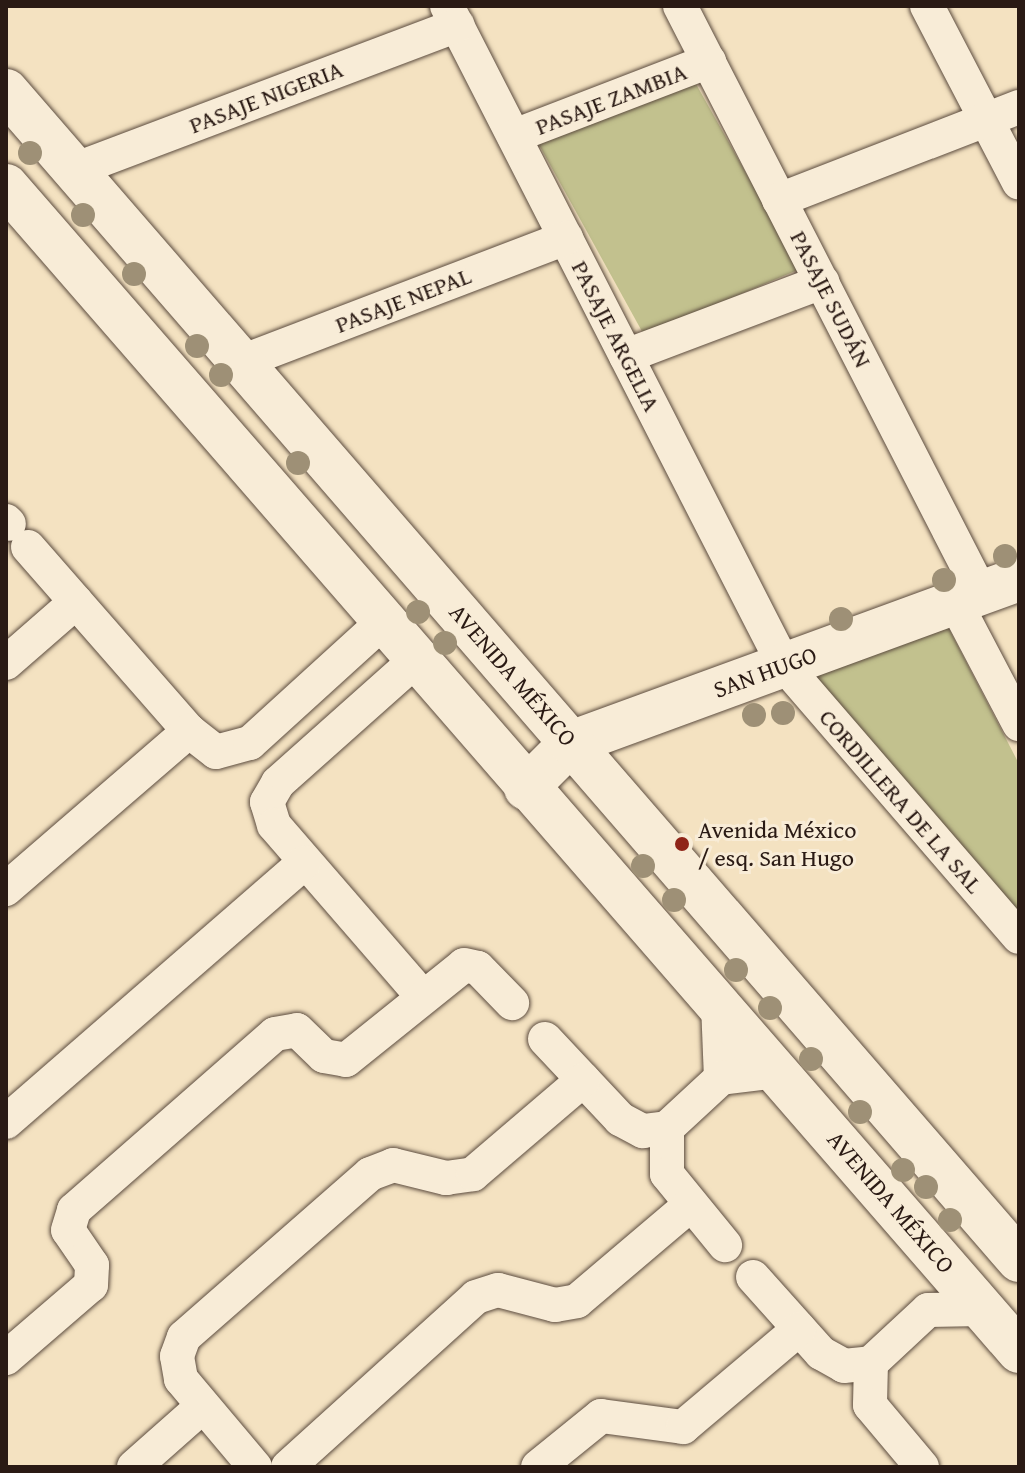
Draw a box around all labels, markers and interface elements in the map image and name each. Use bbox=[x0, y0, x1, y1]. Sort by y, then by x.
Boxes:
street label: PASAJE NIGERIA bbox=[185, 54, 347, 140]
street label: PASAJE ZAMBIA bbox=[531, 57, 691, 141]
street label: PASAJE SUDÁN bbox=[784, 226, 878, 372]
street label: PASAJE ARGELIA bbox=[566, 256, 666, 416]
street label: PASAJE NEPAL bbox=[331, 261, 475, 339]
street label: AVENIDA MÉXICO bbox=[443, 598, 583, 752]
street label: SAN HUGO bbox=[709, 640, 821, 704]
street label: CORDILLERA DE LA SAL bbox=[813, 703, 989, 899]
place label: Avenida México / esq. San Hugo bbox=[698, 816, 856, 872]
marker: Avenida México / esq. San Hugo bbox=[673, 835, 691, 853]
street label: AVENIDA MÉXICO bbox=[821, 1125, 961, 1279]

